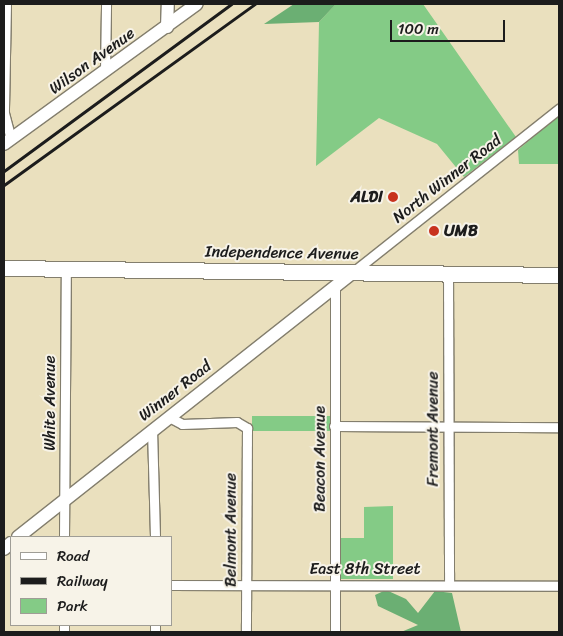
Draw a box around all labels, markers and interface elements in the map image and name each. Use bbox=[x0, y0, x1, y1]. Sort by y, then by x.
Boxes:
scale bar bbox=[393, 10, 508, 42]
text: 100 m bbox=[398, 16, 439, 42]
street label: Wilson Avenue bbox=[46, 24, 138, 98]
street label: North Winner Road bbox=[389, 131, 505, 227]
place label: ALDI bbox=[351, 187, 383, 207]
marker: ALDI bbox=[387, 191, 399, 203]
place label: UMB bbox=[444, 221, 478, 241]
marker: UMB bbox=[428, 225, 440, 237]
street label: Independence Avenue bbox=[205, 242, 359, 264]
street label: White Avenue bbox=[40, 355, 60, 451]
street label: Winner Road bbox=[135, 357, 215, 425]
street label: Fremont Avenue bbox=[423, 372, 443, 486]
street label: Beacon Avenue bbox=[310, 406, 330, 512]
street label: Belmont Avenue bbox=[221, 473, 241, 587]
legend bbox=[10, 536, 172, 626]
text: Road bbox=[57, 543, 89, 569]
street label: East 8th Street bbox=[309, 559, 421, 579]
text: Railway bbox=[57, 568, 108, 594]
text: Park bbox=[57, 593, 88, 619]

